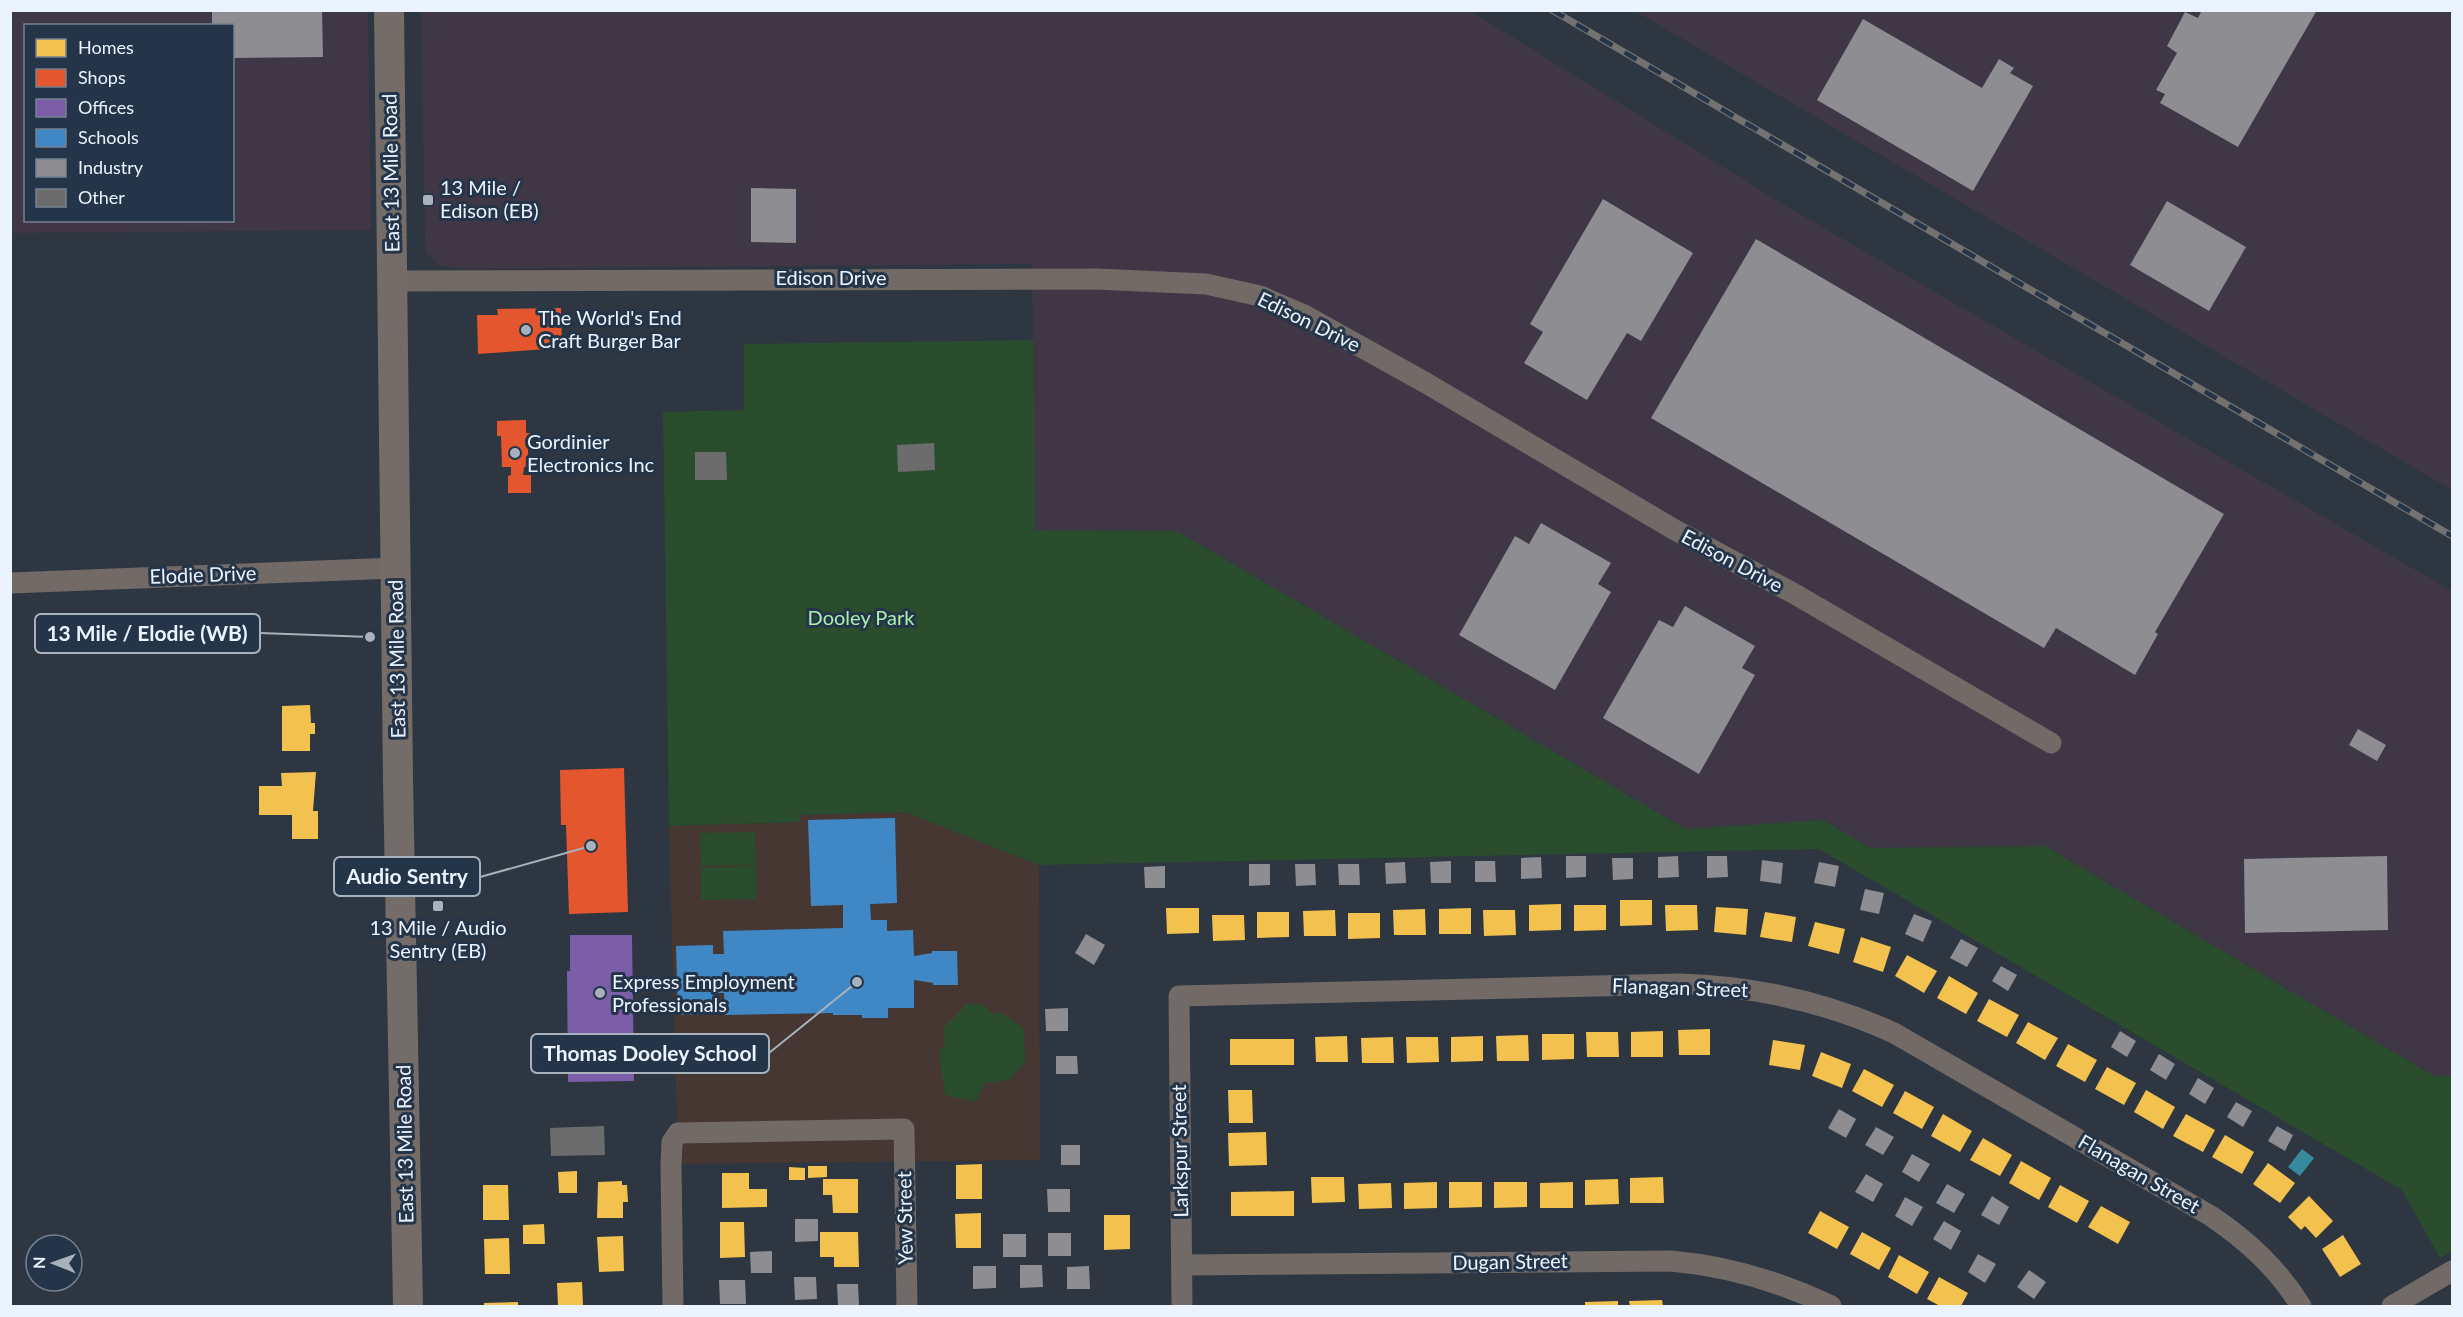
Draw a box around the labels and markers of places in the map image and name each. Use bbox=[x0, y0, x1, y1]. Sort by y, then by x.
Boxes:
place label: 13 Mile / Edison (EB) bbox=[440, 175, 539, 222]
marker: 13 Mile / Edison (EB) bbox=[421, 193, 435, 207]
place label: The World's End Craft Burger Bar bbox=[538, 305, 682, 352]
marker: The World's End Craft Burger Bar bbox=[519, 323, 533, 337]
place label: Gordinier Electronics Inc bbox=[527, 429, 655, 476]
marker: Gordinier Electronics Inc bbox=[508, 446, 522, 460]
callout: 13 Mile / Elodie (WB) bbox=[35, 614, 260, 653]
callout: Audio Sentry bbox=[334, 857, 480, 896]
marker: 13 Mile / Audio Sentry (EB) bbox=[431, 899, 445, 913]
place label: 13 Mile / Audio Sentry (EB) bbox=[369, 915, 507, 962]
place label: Express Employment Professionals bbox=[612, 969, 795, 1016]
marker: Express Employment Professionals bbox=[593, 986, 607, 1000]
callout: Thomas Dooley School bbox=[531, 1034, 769, 1073]

